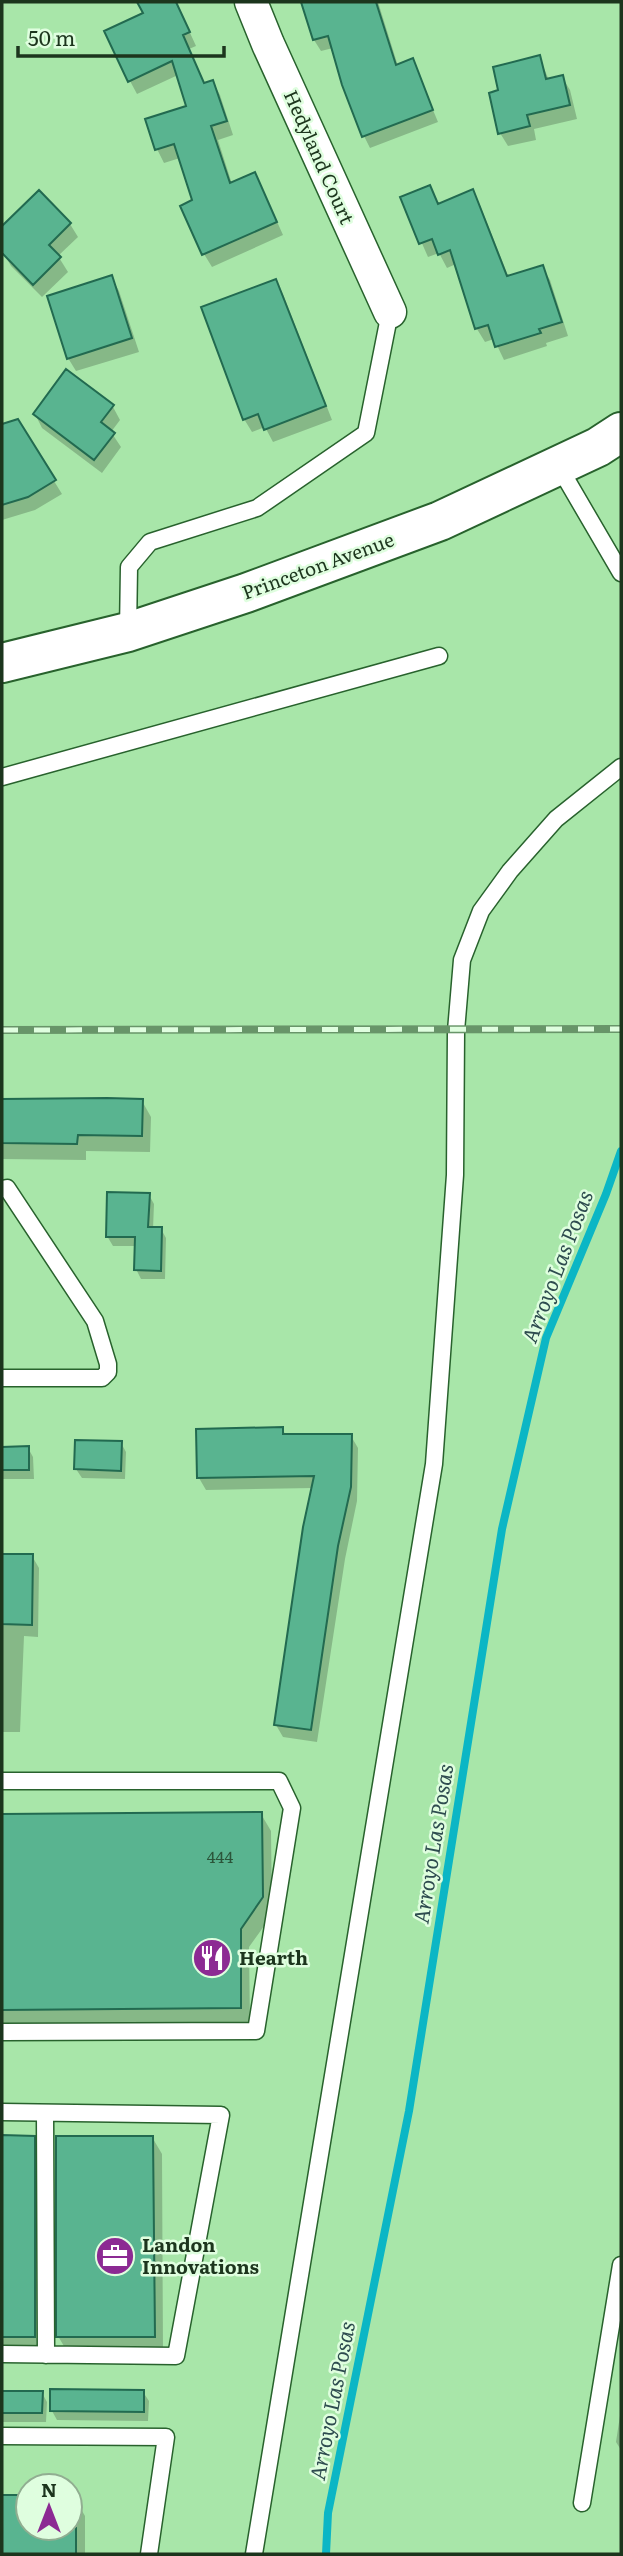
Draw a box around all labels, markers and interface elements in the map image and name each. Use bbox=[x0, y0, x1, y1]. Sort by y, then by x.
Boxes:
scale bar bbox=[18, 14, 224, 58]
text: 50 m bbox=[28, 21, 75, 52]
street label: Hedyland Court bbox=[278, 85, 362, 229]
street label: Princeton Avenue bbox=[238, 525, 398, 606]
water label: Arroyo Las Posas bbox=[512, 1185, 599, 1347]
water label: Arroyo Las Posas bbox=[404, 1762, 459, 1926]
house number: 444 bbox=[207, 1844, 233, 1868]
restaurant icon: Hearth bbox=[191, 1937, 233, 1979]
place label: Hearth bbox=[239, 1943, 308, 1971]
place label: Landon Innovations bbox=[142, 2230, 259, 2280]
office icon: Landon Innovations bbox=[94, 2235, 136, 2277]
water label: Arroyo Las Posas bbox=[300, 2318, 361, 2483]
north arrow bbox=[14, 2472, 84, 2542]
text: N bbox=[41, 2475, 57, 2503]

